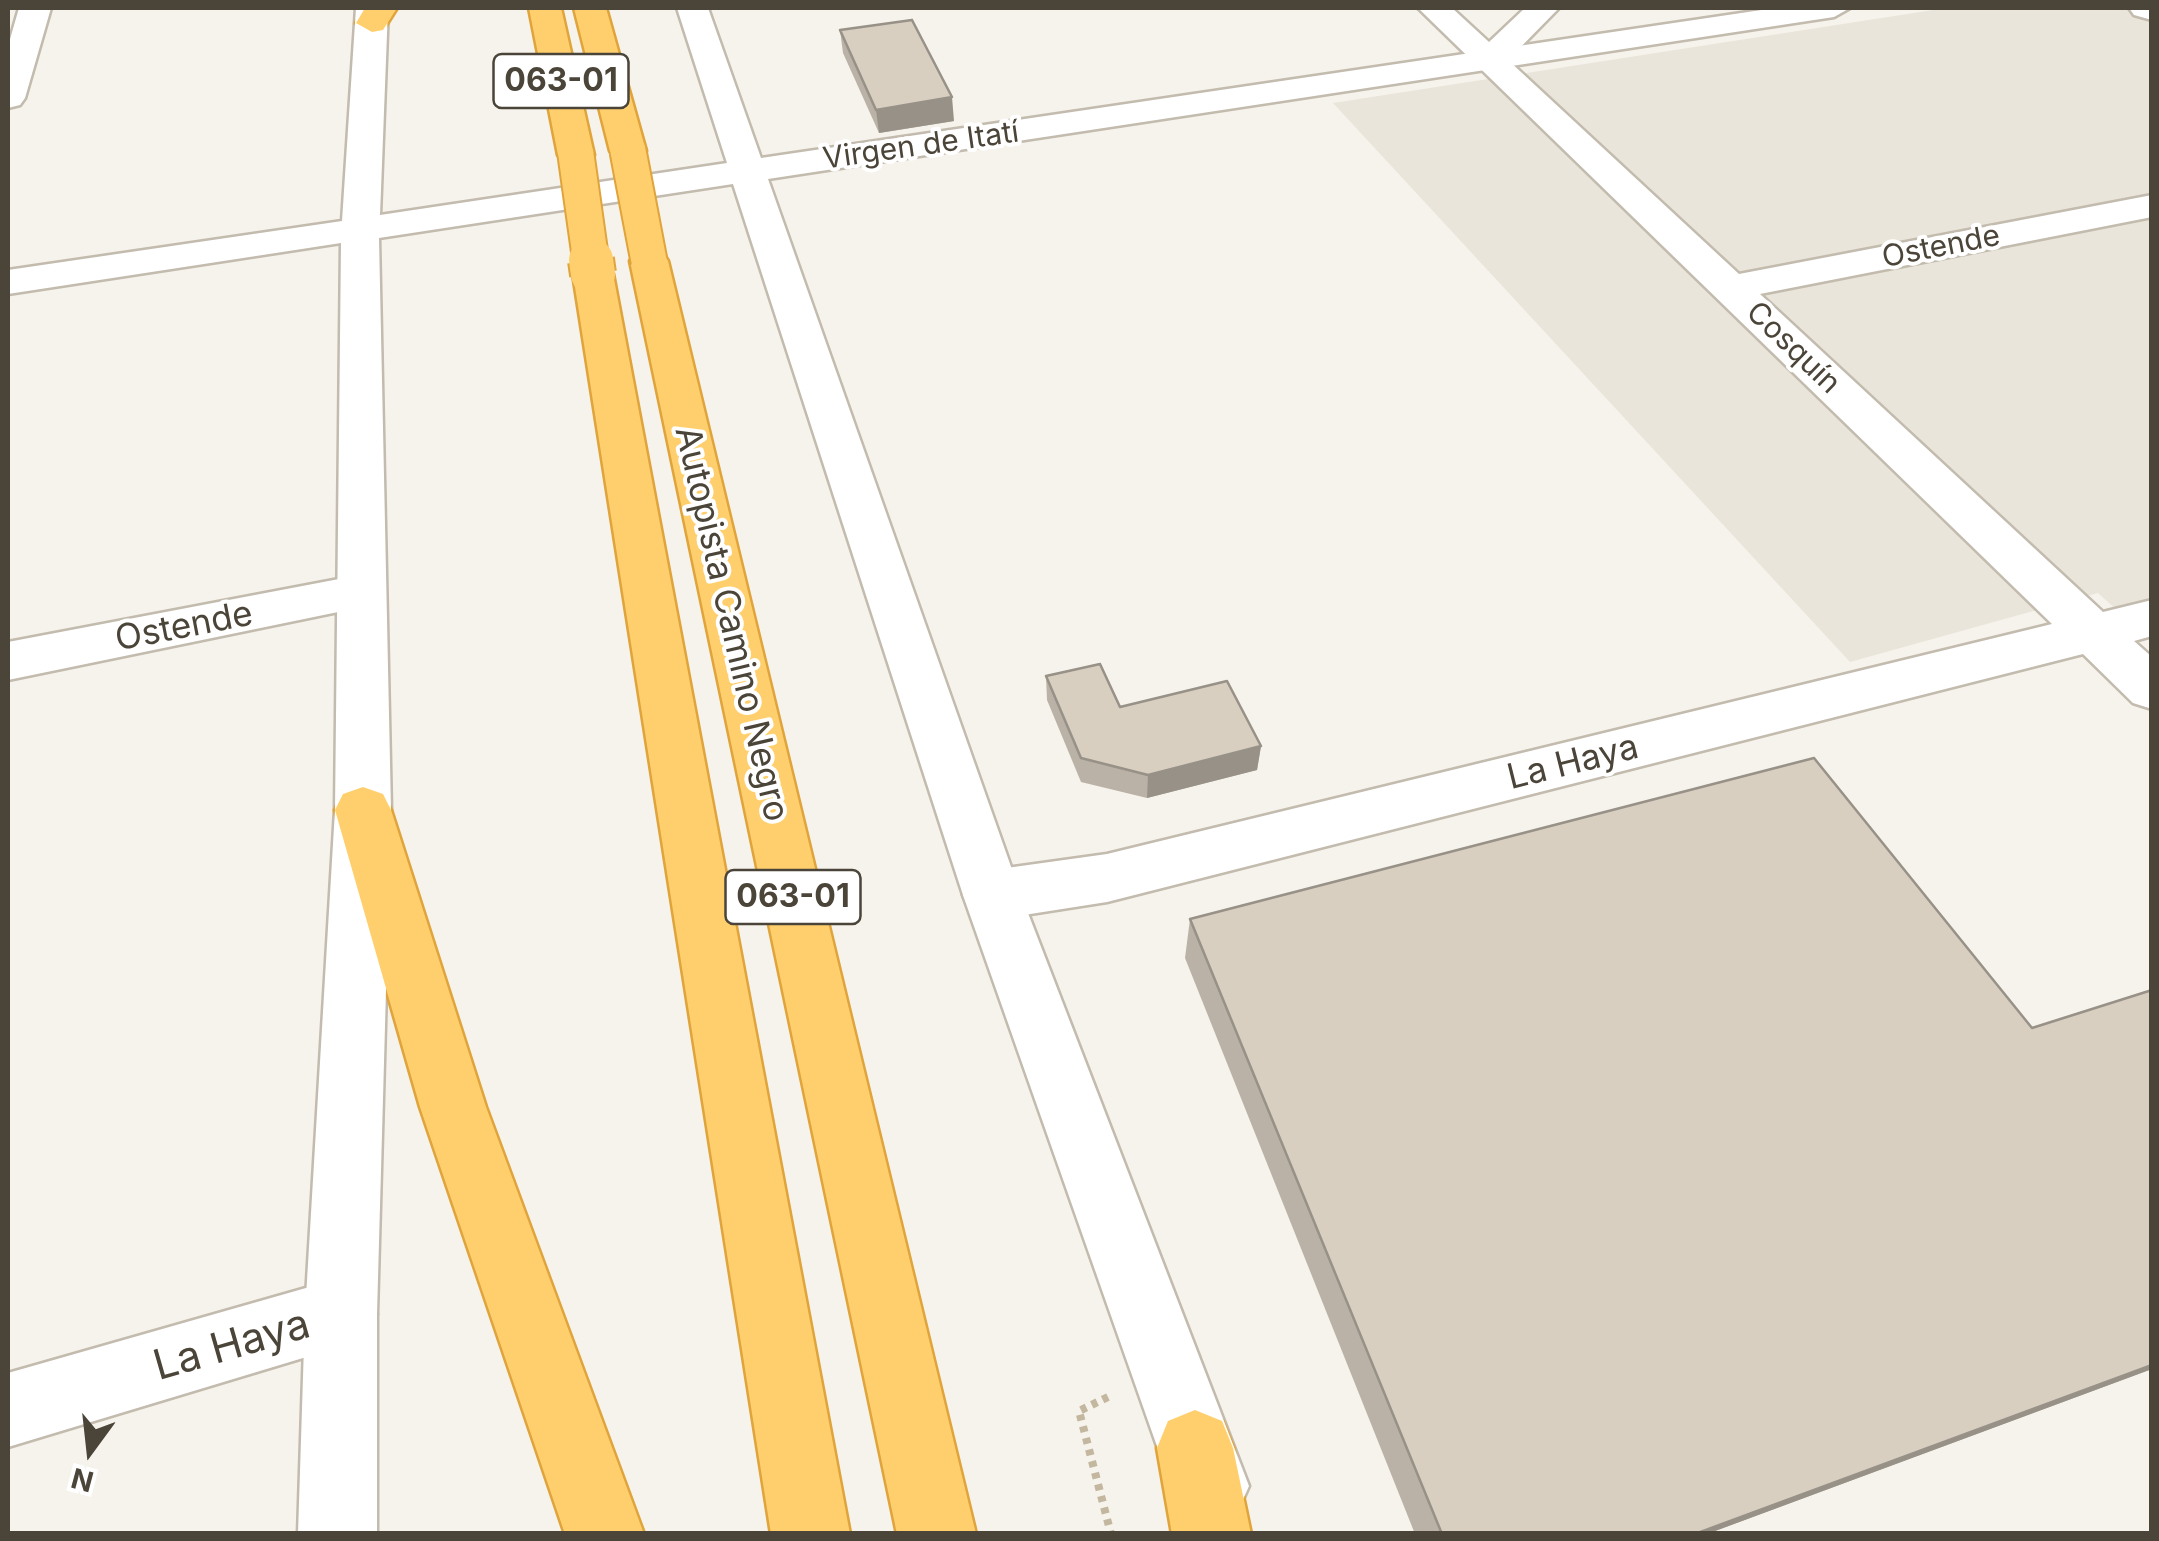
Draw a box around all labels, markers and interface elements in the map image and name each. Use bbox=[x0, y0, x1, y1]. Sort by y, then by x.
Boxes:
road number: 063-01 bbox=[494, 54, 628, 108]
street label: Virgen de Itatí bbox=[821, 114, 1021, 178]
street label: Ostende bbox=[1879, 218, 2003, 276]
street label: Cosquín bbox=[1738, 294, 1848, 402]
street label: Autopista Camino Negro bbox=[665, 422, 797, 826]
street label: Ostende bbox=[112, 593, 256, 661]
street label: La Haya bbox=[1503, 726, 1643, 800]
road number: 063-01 bbox=[726, 870, 860, 924]
street label: La Haya bbox=[148, 1300, 316, 1392]
north arrow bbox=[40, 1401, 140, 1501]
text: N bbox=[68, 1461, 97, 1499]

